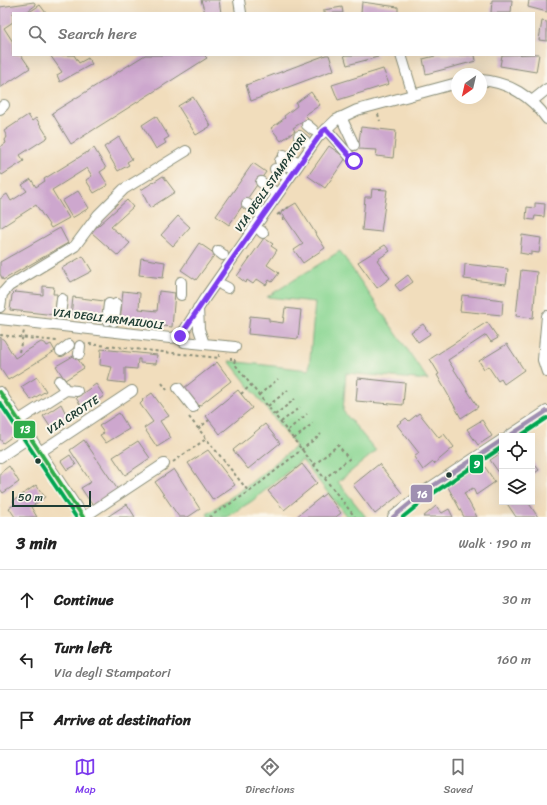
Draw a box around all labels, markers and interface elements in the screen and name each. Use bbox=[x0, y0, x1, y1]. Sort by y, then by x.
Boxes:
search box bbox=[12, 12, 535, 56]
text: Search here bbox=[58, 21, 137, 47]
icon: search bbox=[26, 23, 48, 45]
north arrow bbox=[451, 68, 487, 104]
street label: VIA DEGLI STAMPATORI bbox=[230, 129, 312, 236]
route start bbox=[345, 152, 363, 170]
street label: VIA DEGLI ARMAIUOLI bbox=[52, 303, 165, 335]
route end bbox=[171, 327, 189, 345]
street label: VIA CROTTE bbox=[43, 390, 104, 439]
line badge: 13 bbox=[13, 420, 36, 439]
text: 13 bbox=[20, 420, 31, 439]
map controls bbox=[499, 433, 535, 505]
button: locate bbox=[499, 433, 535, 469]
line badge: 9 bbox=[469, 454, 484, 474]
text: 9 bbox=[474, 455, 481, 474]
unlabelled marker bbox=[33, 456, 43, 466]
button: layers bbox=[499, 469, 535, 505]
unlabelled marker bbox=[444, 470, 454, 480]
line badge: 16 bbox=[410, 484, 433, 503]
text: 16 bbox=[417, 485, 427, 504]
text: 50 m bbox=[18, 488, 43, 507]
scale bar bbox=[12, 489, 91, 508]
text: 3 min bbox=[16, 528, 57, 558]
text: Walk · 190 m bbox=[458, 532, 531, 555]
text: Continue bbox=[54, 587, 114, 613]
text: 30 m bbox=[502, 588, 531, 611]
icon: ahead bbox=[16, 589, 38, 611]
text: Turn left bbox=[54, 635, 112, 661]
text: 160 m bbox=[496, 648, 531, 671]
icon: left bbox=[16, 649, 38, 671]
text: Via degli Stampatori bbox=[54, 661, 171, 684]
text: Arrive at destination bbox=[54, 707, 191, 733]
icon: arrive bbox=[16, 709, 38, 731]
tab: Map bbox=[74, 756, 96, 799]
tab: Directions bbox=[245, 756, 295, 799]
tab: Saved bbox=[444, 756, 473, 799]

